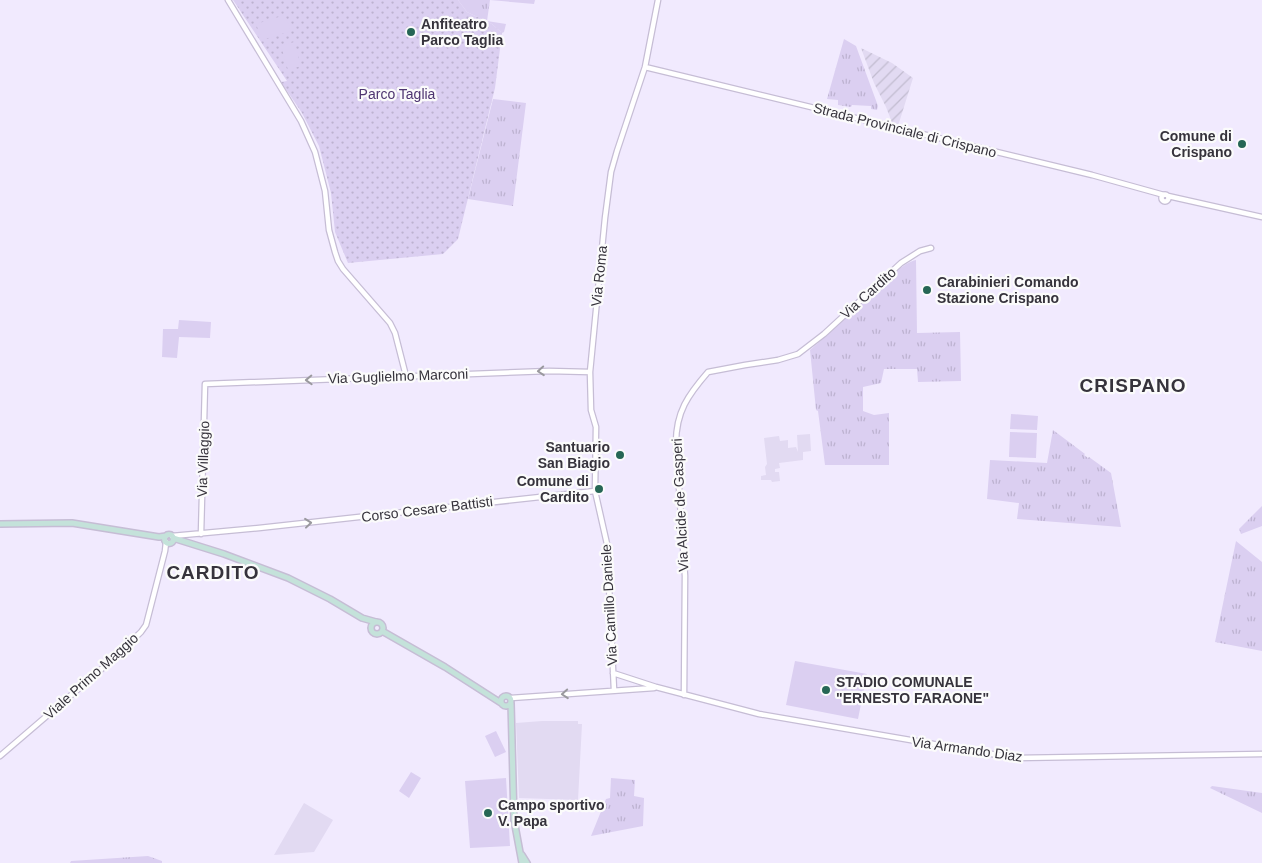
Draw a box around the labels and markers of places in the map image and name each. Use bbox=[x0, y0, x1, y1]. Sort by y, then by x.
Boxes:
place label: Anfiteatro Parco Taglia bbox=[421, 16, 503, 48]
marker: Anfiteatro Parco Taglia bbox=[405, 26, 417, 38]
place label: Comune di Crispano bbox=[1160, 128, 1232, 160]
marker: Comune di Crispano bbox=[1236, 138, 1248, 150]
place label: Carabinieri Comando Stazione Crispano bbox=[937, 274, 1079, 306]
marker: Carabinieri Comando Stazione Crispano bbox=[921, 284, 933, 296]
place label: Santuario San Biagio bbox=[538, 439, 610, 471]
marker: Santuario San Biagio bbox=[614, 449, 626, 461]
place label: Comune di Cardito bbox=[517, 473, 589, 505]
marker: Comune di Cardito bbox=[593, 483, 605, 495]
place label: STADIO COMUNALE "ERNESTO FARAONE" bbox=[836, 674, 989, 706]
marker: STADIO COMUNALE "ERNESTO FARAONE" bbox=[820, 684, 832, 696]
place label: Campo sportivo V. Papa bbox=[498, 797, 605, 829]
marker: Campo sportivo V. Papa bbox=[482, 807, 494, 819]

